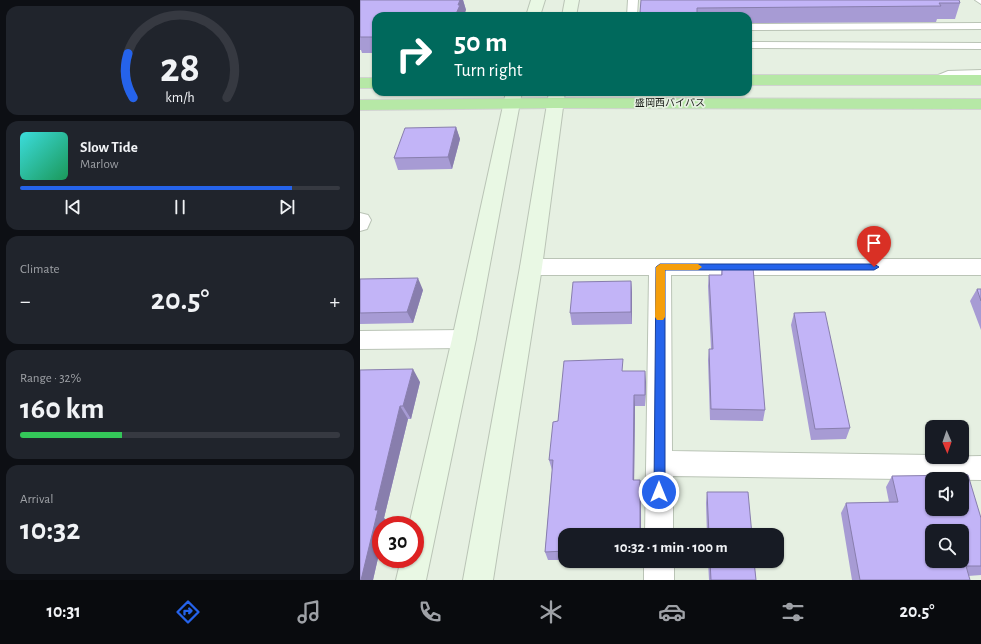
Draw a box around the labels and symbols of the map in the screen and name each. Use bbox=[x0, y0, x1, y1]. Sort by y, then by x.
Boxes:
street label: 盛岡西バイパス bbox=[635, 97, 705, 108]
pin bbox=[857, 226, 891, 267]
north arrow bbox=[925, 420, 969, 464]
position arrow bbox=[638, 471, 680, 513]
speed limit sign: 30 bbox=[372, 516, 424, 568]

